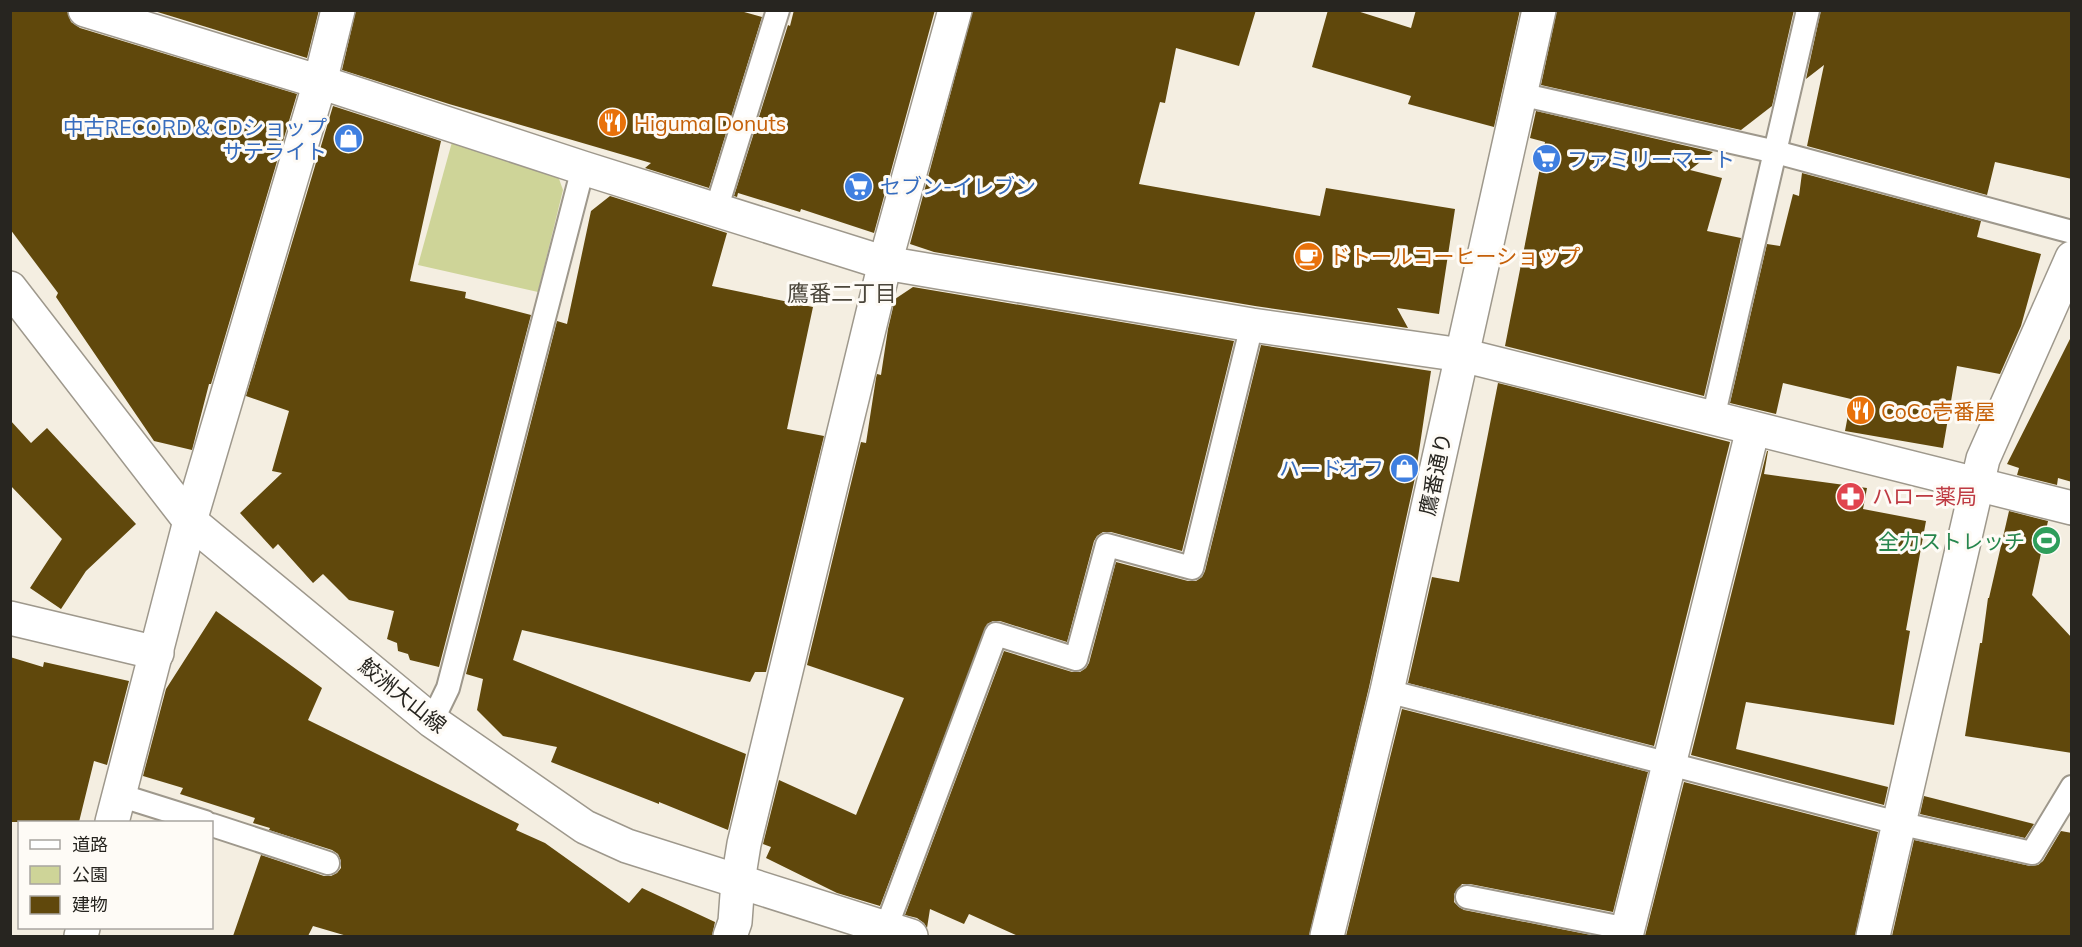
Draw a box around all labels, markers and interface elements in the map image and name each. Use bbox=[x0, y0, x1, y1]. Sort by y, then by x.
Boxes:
restaurant icon: Higuma Donuts bbox=[597, 107, 629, 139]
place label: Higuma Donuts bbox=[634, 110, 786, 136]
place label: 中古RECORD＆CDショップ サテライト bbox=[63, 114, 327, 164]
shop icon: 中古RECORD＆CDショップ サテライト bbox=[332, 123, 364, 155]
supermarket icon: ファミリーマート bbox=[1530, 143, 1562, 175]
place label: ファミリーマート bbox=[1567, 146, 1735, 172]
supermarket icon: セブン-イレブン bbox=[843, 170, 875, 202]
place label: セブン-イレブン bbox=[880, 173, 1036, 199]
cafe icon: ドトールコーヒーショップ bbox=[1292, 240, 1324, 272]
place label: ドトールコーヒーショップ bbox=[1329, 243, 1580, 269]
district label: 鷹番二丁目 bbox=[787, 279, 897, 307]
restaurant icon: CoCo壱番屋 bbox=[1844, 395, 1876, 427]
place label: CoCo壱番屋 bbox=[1881, 398, 1995, 424]
street label: 鷹番通り bbox=[1414, 430, 1456, 518]
shop icon: ハードオフ bbox=[1389, 452, 1421, 484]
place label: ハードオフ bbox=[1279, 455, 1384, 481]
pharmacy icon: ハロー薬局 bbox=[1835, 480, 1867, 512]
place label: ハロー薬局 bbox=[1872, 483, 1977, 509]
sports icon: 全力ストレッチ bbox=[2030, 525, 2062, 557]
place label: 全力ストレッチ bbox=[1878, 528, 2025, 554]
street label: 鮫洲大山線 bbox=[354, 652, 452, 738]
legend bbox=[18, 821, 213, 929]
text: 道路 bbox=[72, 833, 108, 856]
text: 公園 bbox=[72, 863, 108, 886]
text: 建物 bbox=[72, 893, 108, 916]

